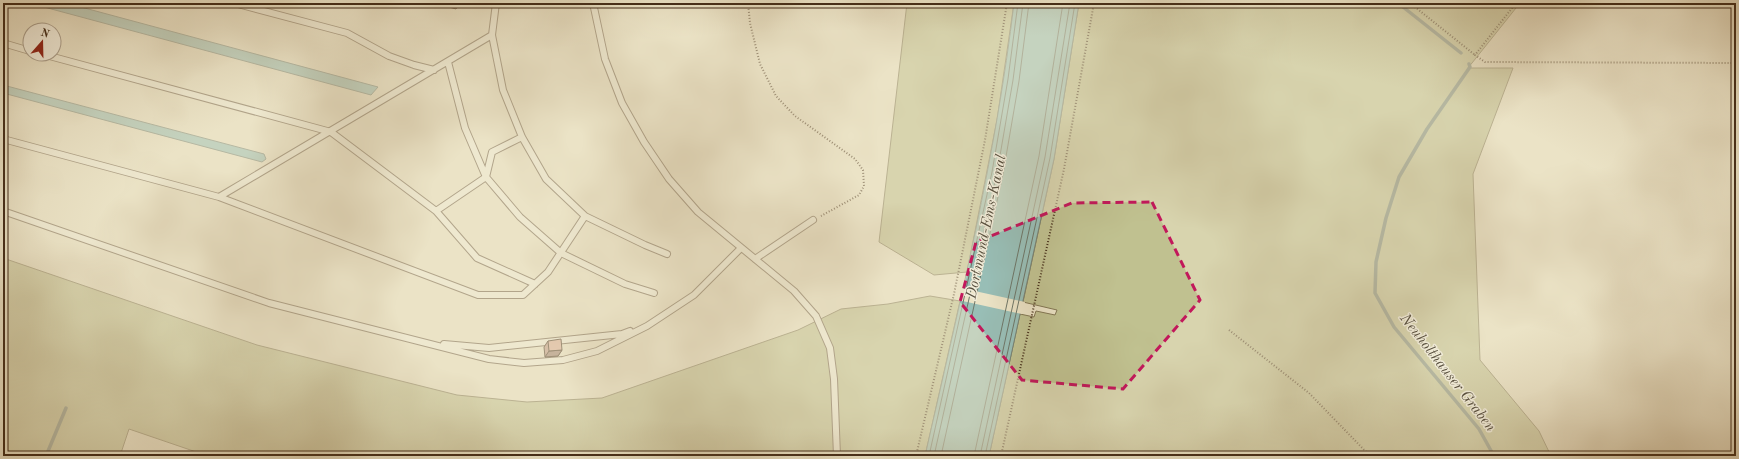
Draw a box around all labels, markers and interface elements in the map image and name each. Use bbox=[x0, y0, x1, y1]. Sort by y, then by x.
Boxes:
north arrow bbox=[22, 22, 62, 62]
text: N bbox=[39, 27, 51, 41]
water label: Dortmund-Ems-Kanal bbox=[964, 153, 1010, 301]
water label: Neuholthauser Graben bbox=[1396, 310, 1498, 435]

